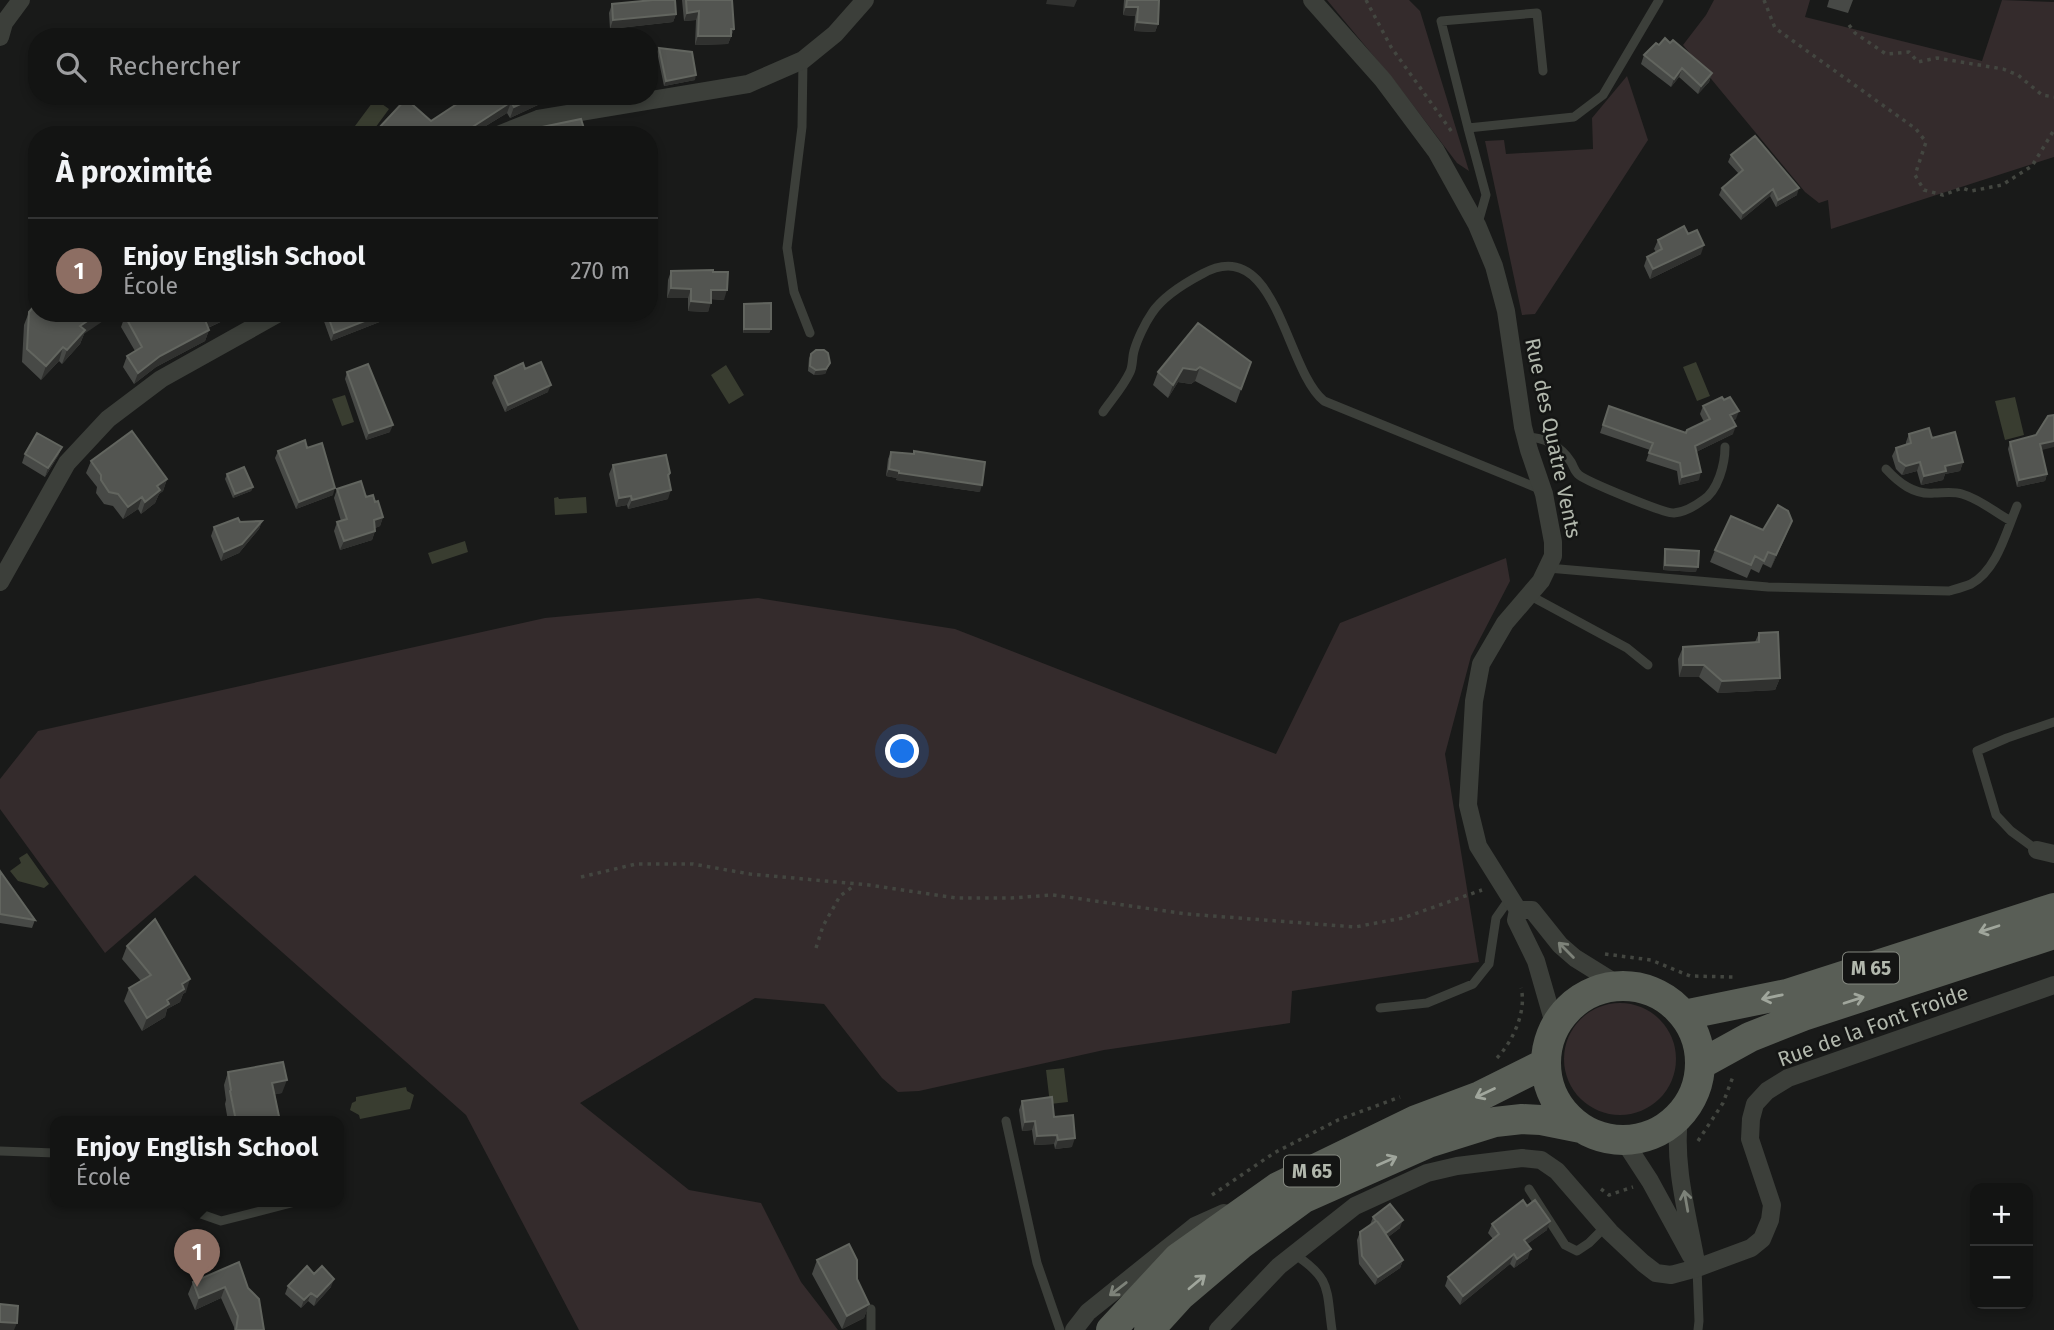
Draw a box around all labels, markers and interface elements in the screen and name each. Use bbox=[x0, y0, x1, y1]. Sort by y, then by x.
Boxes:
search box bbox=[28, 28, 658, 105]
icon: search bbox=[52, 48, 90, 86]
text: Rechercher bbox=[108, 51, 240, 82]
text: À proximité bbox=[56, 154, 212, 190]
text: Enjoy English School bbox=[123, 241, 365, 272]
text: 1 bbox=[74, 257, 84, 285]
text: 270 m bbox=[570, 257, 630, 285]
text: École bbox=[123, 272, 178, 300]
street label: Rue des Quatre Vents bbox=[1519, 336, 1587, 541]
your location bbox=[885, 734, 919, 768]
one-way arrow bbox=[1979, 924, 2001, 936]
one-way arrow bbox=[1557, 941, 1574, 958]
road number: M 65 bbox=[1843, 952, 1899, 984]
street label: Rue de la Font Froide bbox=[1774, 979, 1972, 1073]
one-way arrow bbox=[1761, 991, 1784, 1005]
one-way arrow bbox=[1842, 993, 1864, 1005]
one-way arrow bbox=[1475, 1087, 1496, 1100]
popup bbox=[50, 1116, 344, 1207]
text: Enjoy English School bbox=[76, 1132, 318, 1163]
one-way arrow bbox=[1376, 1154, 1398, 1167]
road number: M 65 bbox=[1284, 1156, 1340, 1186]
text: École bbox=[76, 1163, 131, 1191]
map controls bbox=[1970, 1183, 2033, 1309]
button: + bbox=[1970, 1183, 2033, 1246]
one-way arrow bbox=[1679, 1190, 1692, 1213]
pin: 1 bbox=[174, 1229, 220, 1287]
button: − bbox=[1970, 1246, 2033, 1309]
one-way arrow bbox=[1187, 1274, 1205, 1289]
one-way arrow bbox=[1109, 1281, 1128, 1296]

